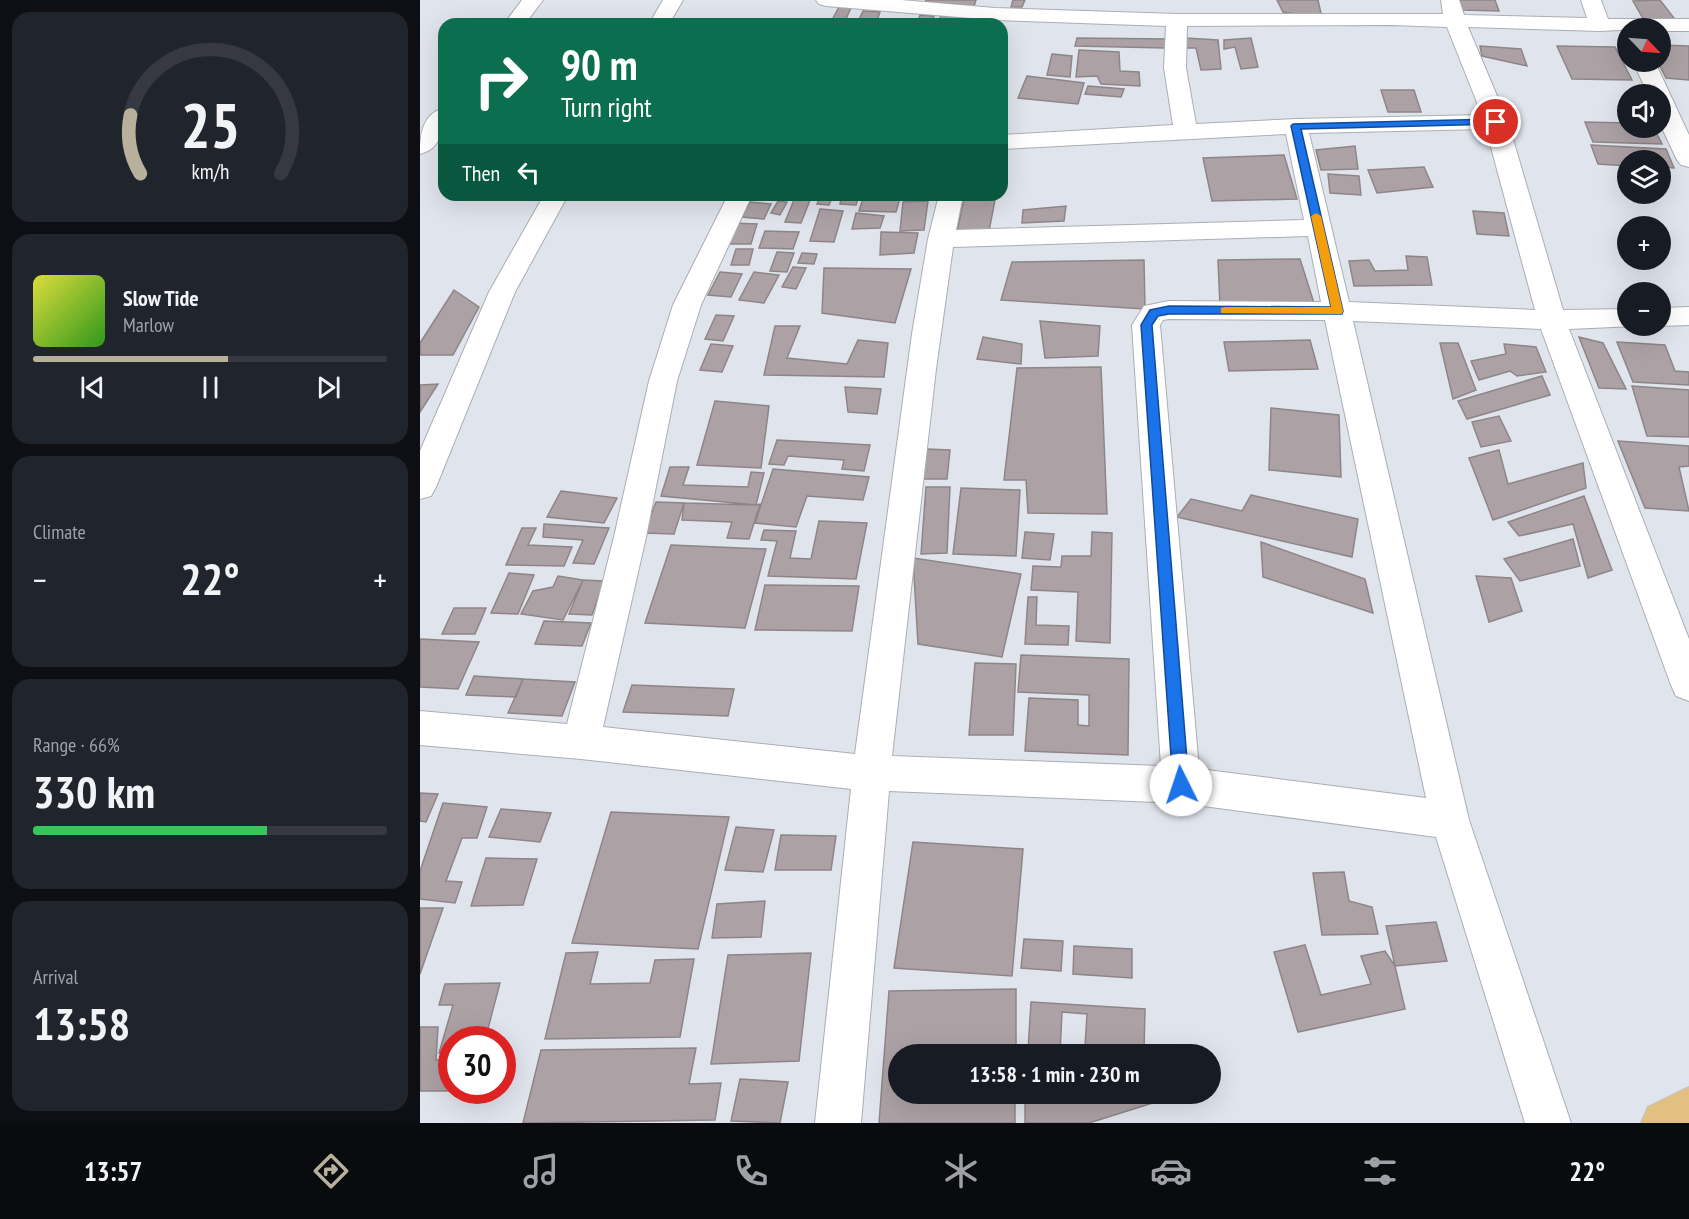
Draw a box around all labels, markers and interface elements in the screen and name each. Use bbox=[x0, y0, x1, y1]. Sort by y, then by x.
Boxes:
north arrow bbox=[1617, 18, 1671, 72]
map controls bbox=[1617, 18, 1671, 336]
text: 90 m bbox=[561, 37, 638, 92]
icon: right bbox=[462, 42, 540, 120]
text: 25 bbox=[180, 84, 240, 165]
button: sound bbox=[1617, 84, 1671, 138]
text: Turn right bbox=[561, 90, 652, 124]
pin bbox=[1470, 96, 1521, 147]
icon: arrive bbox=[1479, 105, 1512, 138]
button: layers bbox=[1617, 150, 1671, 204]
icon: left bbox=[512, 156, 545, 189]
text: km/h bbox=[191, 157, 229, 185]
text: Then bbox=[462, 159, 500, 187]
button: + bbox=[1617, 216, 1671, 270]
button: − bbox=[1617, 282, 1671, 336]
text: Slow Tide bbox=[123, 284, 199, 312]
text: Marlow bbox=[123, 312, 174, 338]
icon: previous bbox=[76, 371, 109, 404]
icon: pause bbox=[194, 371, 227, 404]
icon: next bbox=[312, 371, 345, 404]
text: Climate bbox=[33, 519, 86, 545]
text: 22° bbox=[180, 549, 240, 607]
text: − bbox=[33, 558, 47, 601]
text: + bbox=[373, 558, 387, 601]
text: Range · 66% bbox=[33, 732, 120, 758]
position arrow bbox=[1149, 753, 1213, 817]
text: 330 km bbox=[33, 762, 155, 820]
text: Arrival bbox=[33, 964, 78, 990]
text: 13:58 bbox=[33, 994, 130, 1052]
speed limit sign: 30 bbox=[438, 1026, 516, 1104]
text: 13:58 · 1 min · 230 m bbox=[969, 1060, 1140, 1088]
icon: directions bbox=[310, 1150, 352, 1192]
icon: music bbox=[520, 1150, 562, 1192]
icon: phone bbox=[730, 1150, 772, 1192]
icon: climate bbox=[940, 1150, 982, 1192]
icon: car bbox=[1150, 1150, 1192, 1192]
icon: filters bbox=[1359, 1150, 1401, 1192]
text: 13:57 bbox=[84, 1154, 142, 1188]
text: 22° bbox=[1569, 1154, 1605, 1188]

